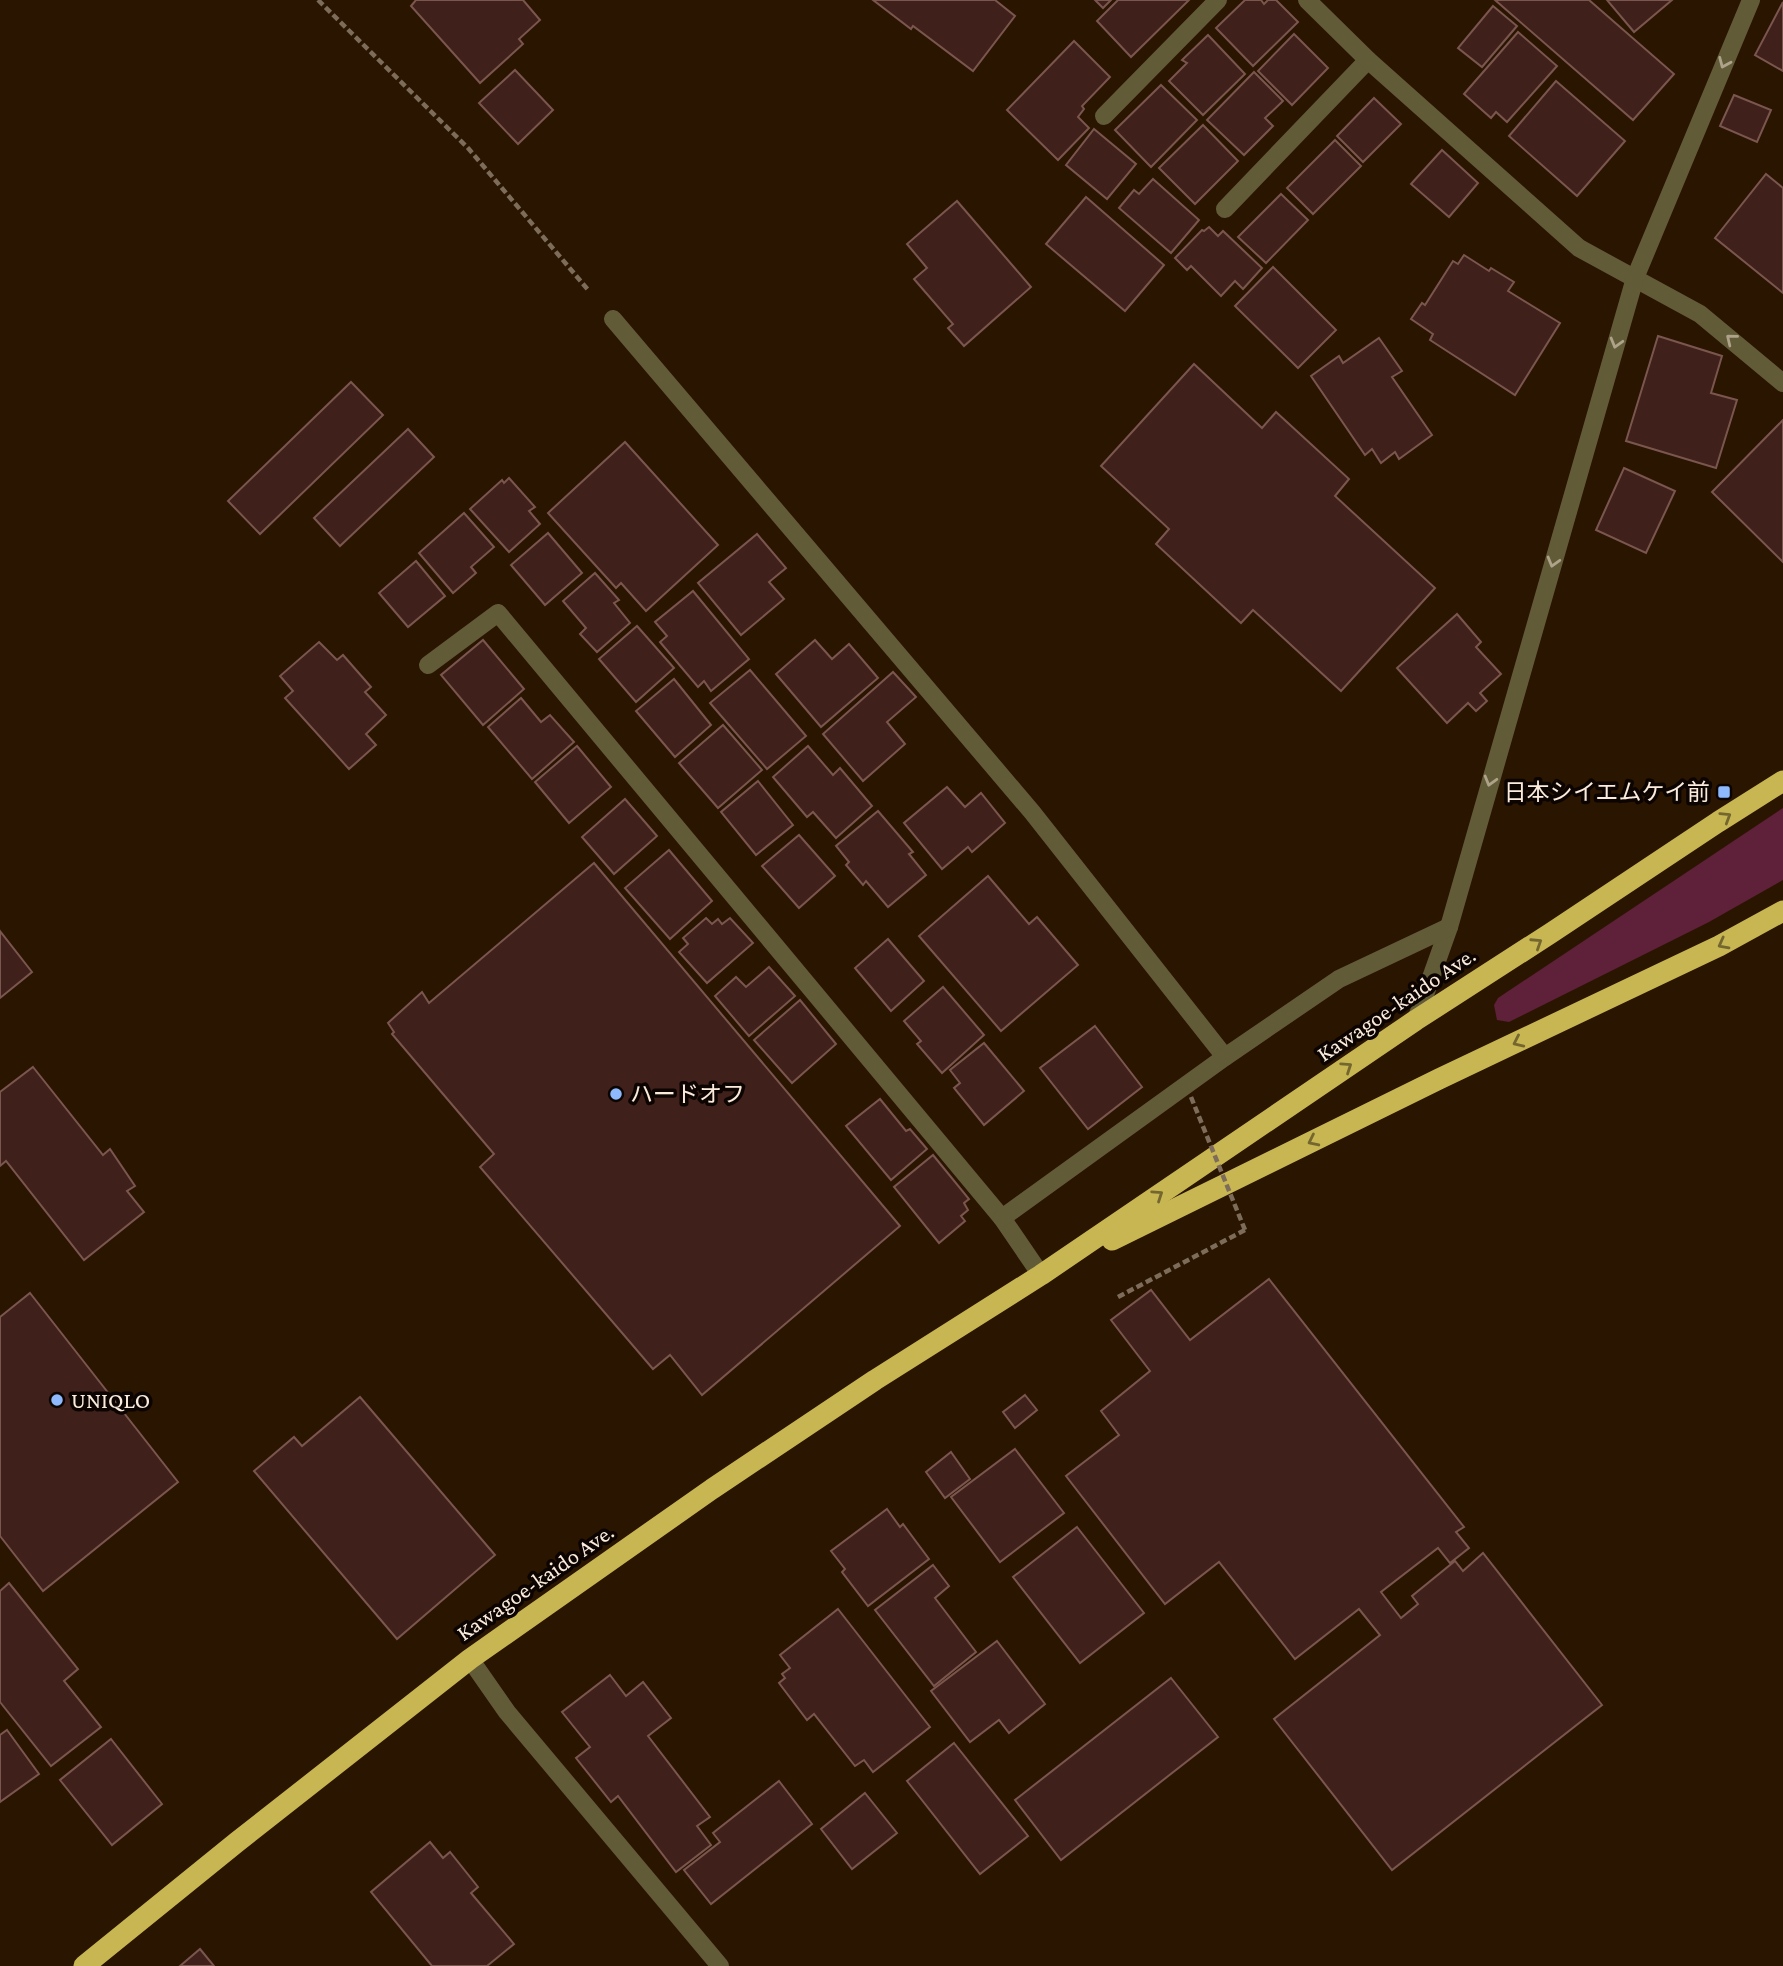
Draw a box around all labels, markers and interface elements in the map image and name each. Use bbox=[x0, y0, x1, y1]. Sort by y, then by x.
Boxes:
one-way arrow bbox=[1719, 56, 1733, 68]
one-way arrow bbox=[1726, 335, 1739, 347]
one-way arrow bbox=[1610, 337, 1624, 349]
one-way arrow bbox=[1547, 556, 1562, 568]
one-way arrow bbox=[1484, 774, 1499, 786]
place label: 日本シイエムケイ前 bbox=[1504, 779, 1710, 805]
marker: 日本シイエムケイ前 bbox=[1716, 784, 1732, 800]
one-way arrow bbox=[1719, 812, 1732, 825]
one-way arrow bbox=[1718, 935, 1730, 949]
one-way arrow bbox=[1529, 938, 1542, 951]
street label: Kawagoe-kaido Ave. bbox=[1312, 941, 1480, 1067]
one-way arrow bbox=[1513, 1034, 1525, 1048]
one-way arrow bbox=[1339, 1063, 1352, 1076]
place label: ハードオフ bbox=[630, 1081, 745, 1107]
marker: ハードオフ bbox=[608, 1086, 624, 1102]
one-way arrow bbox=[1308, 1133, 1320, 1147]
one-way arrow bbox=[1150, 1191, 1163, 1203]
place label: UNIQLO bbox=[71, 1387, 150, 1413]
marker: UNIQLO bbox=[49, 1392, 65, 1408]
street label: Kawagoe-kaido Ave. bbox=[452, 1518, 618, 1646]

